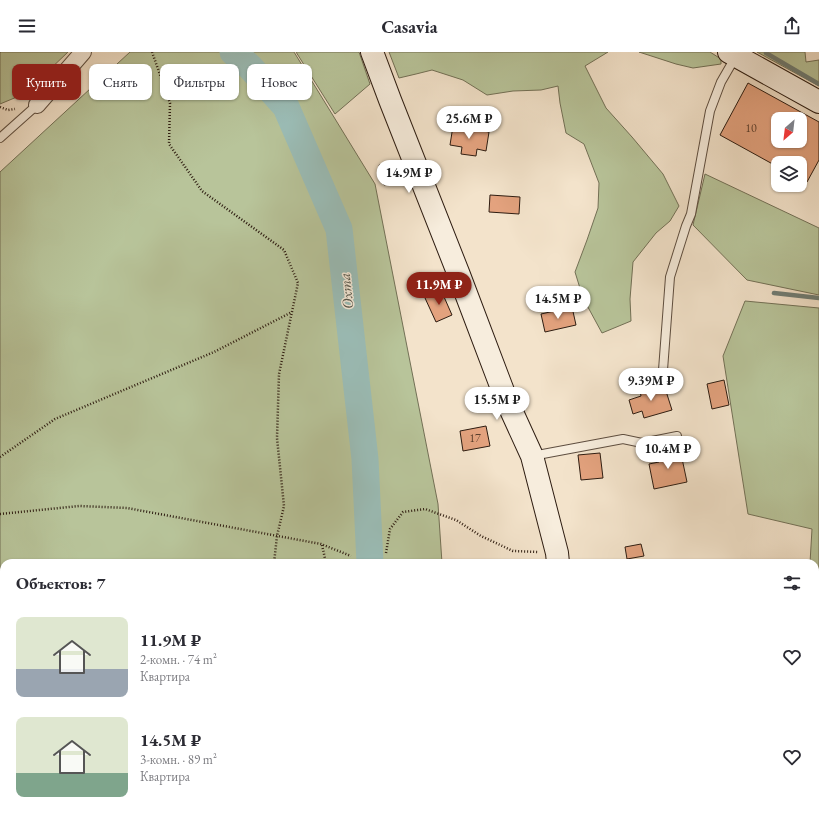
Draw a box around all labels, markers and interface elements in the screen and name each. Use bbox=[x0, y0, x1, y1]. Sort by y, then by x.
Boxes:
icon: menu bbox=[16, 15, 38, 37]
text: Casavia bbox=[381, 15, 438, 38]
icon: share bbox=[781, 15, 803, 37]
chip: Купить bbox=[12, 64, 81, 100]
chip: Снять bbox=[89, 64, 152, 100]
chip: Фильтры bbox=[160, 64, 239, 100]
chip: Новое bbox=[247, 64, 312, 100]
pin: 25.6M ₽ bbox=[432, 106, 506, 140]
text: 25.6M ₽ bbox=[446, 110, 492, 127]
north arrow bbox=[771, 112, 807, 148]
map controls bbox=[771, 112, 807, 192]
house number: 10 bbox=[745, 120, 757, 136]
button: layers bbox=[771, 156, 807, 192]
pin: 14.9M ₽ bbox=[372, 160, 446, 194]
text: 14.9M ₽ bbox=[386, 164, 432, 181]
water label: Охта bbox=[335, 272, 357, 310]
pin: 11.9M ₽ bbox=[402, 272, 476, 306]
text: 11.9M ₽ bbox=[416, 276, 462, 293]
pin: 14.5M ₽ bbox=[521, 286, 595, 320]
text: 14.5M ₽ bbox=[535, 290, 581, 307]
pin: 9.39M ₽ bbox=[614, 368, 688, 402]
text: 9.39M ₽ bbox=[628, 372, 674, 389]
pin: 15.5M ₽ bbox=[460, 387, 534, 421]
text: 15.5M ₽ bbox=[474, 391, 520, 408]
house number: 17 bbox=[469, 430, 481, 446]
pin: 10.4M ₽ bbox=[631, 436, 705, 470]
text: 10.4M ₽ bbox=[645, 440, 691, 457]
text: Объектов: 7 bbox=[16, 572, 106, 594]
icon: filters bbox=[781, 572, 803, 594]
text: 11.9M ₽ bbox=[140, 629, 201, 651]
icon: home bbox=[48, 633, 96, 681]
icon: heart bbox=[781, 646, 803, 668]
text: 2-комн. · 74 m² bbox=[140, 651, 217, 668]
text: Квартира bbox=[140, 668, 190, 685]
text: 14.5M ₽ bbox=[140, 729, 201, 751]
icon: home bbox=[48, 733, 96, 781]
icon: heart bbox=[781, 746, 803, 768]
text: 3-комн. · 89 m² bbox=[140, 751, 217, 768]
text: Квартира bbox=[140, 768, 190, 785]

